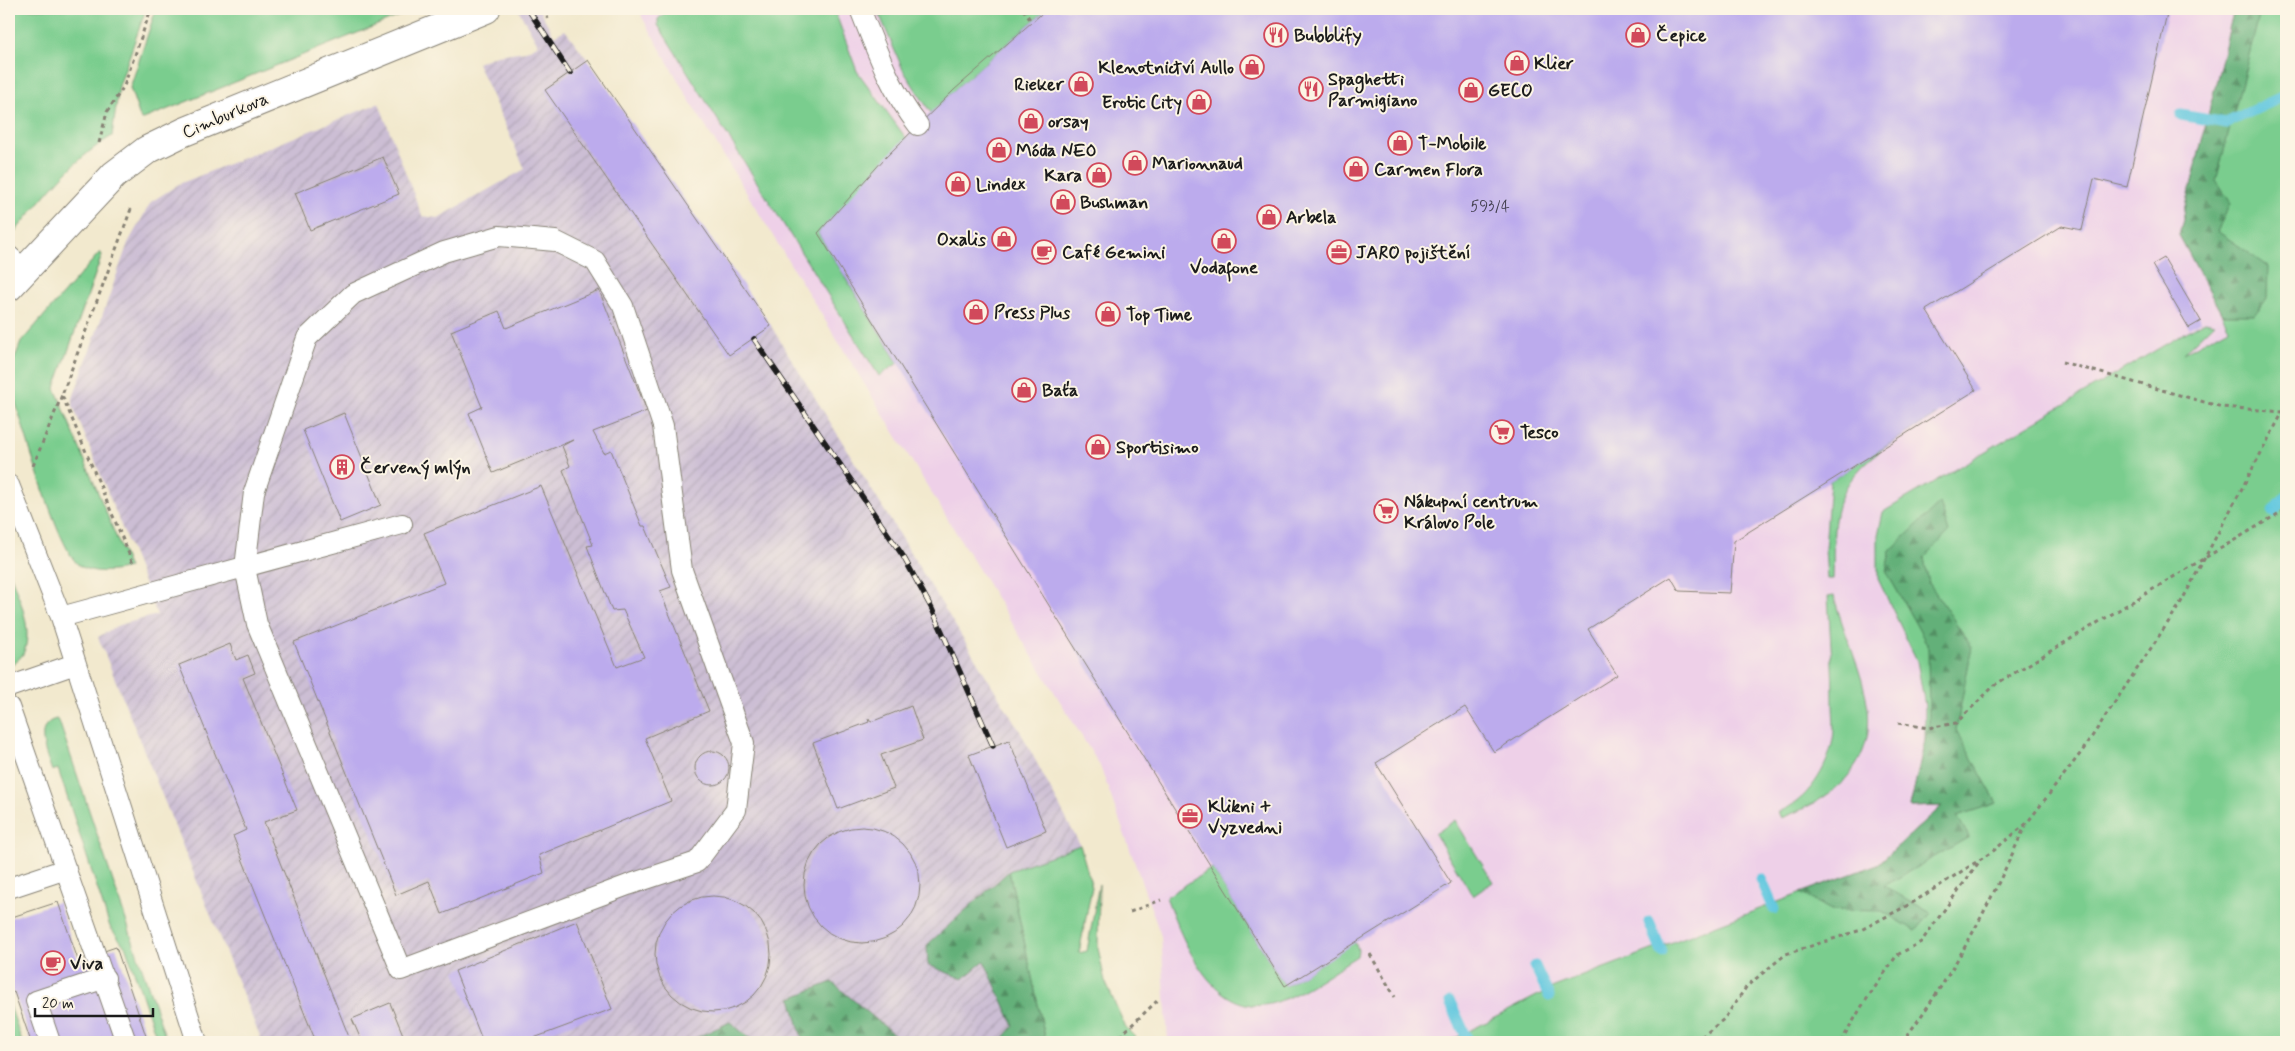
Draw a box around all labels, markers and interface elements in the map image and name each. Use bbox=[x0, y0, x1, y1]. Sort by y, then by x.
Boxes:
restaurant icon: Bubblify bbox=[1263, 22, 1289, 48]
shop icon: Čepice bbox=[1625, 22, 1651, 48]
place label: Bubblify bbox=[1294, 24, 1362, 48]
place label: Čepice bbox=[1656, 24, 1707, 48]
shop icon: Klier bbox=[1504, 50, 1530, 76]
place label: Klier bbox=[1534, 52, 1574, 76]
shop icon: Klenotnictví Aullo bbox=[1239, 54, 1265, 80]
place label: Klenotnictví Aullo bbox=[1098, 56, 1234, 80]
place label: Spaghetti Parmigiano bbox=[1328, 68, 1417, 113]
shop icon: Rieker bbox=[1068, 71, 1094, 97]
place label: Rieker bbox=[1014, 73, 1065, 97]
restaurant icon: Spaghetti Parmigiano bbox=[1298, 76, 1324, 102]
shop icon: GECO bbox=[1458, 77, 1484, 103]
place label: GECO bbox=[1488, 79, 1533, 103]
street label: Cimburkova bbox=[179, 87, 272, 145]
shop icon: Erotic City bbox=[1186, 89, 1212, 115]
place label: Erotic City bbox=[1102, 91, 1182, 115]
shop icon: orsay bbox=[1018, 108, 1044, 134]
place label: orsay bbox=[1048, 110, 1088, 134]
shop icon: T-Mobile bbox=[1387, 130, 1413, 156]
place label: T-Mobile bbox=[1418, 132, 1487, 156]
shop icon: Móda NEO bbox=[986, 137, 1012, 163]
place label: Móda NEO bbox=[1016, 139, 1097, 163]
shop icon: Marionnaud bbox=[1122, 150, 1148, 176]
place label: Marionnaud bbox=[1152, 152, 1243, 176]
shop icon: Carmen Flora bbox=[1343, 156, 1369, 182]
place label: Carmen Flora bbox=[1374, 158, 1483, 182]
shop icon: Kara bbox=[1086, 162, 1112, 188]
place label: Kara bbox=[1044, 164, 1082, 188]
shop icon: Lindex bbox=[945, 171, 971, 197]
place label: Lindex bbox=[976, 173, 1026, 197]
shop icon: Bushman bbox=[1050, 189, 1076, 215]
place label: Bushman bbox=[1080, 191, 1148, 215]
house number: 593/4 bbox=[1470, 197, 1510, 217]
shop icon: Arbela bbox=[1256, 204, 1282, 230]
place label: Arbela bbox=[1286, 206, 1336, 230]
shop icon: Oxalis bbox=[991, 226, 1017, 252]
place label: Oxalis bbox=[937, 228, 986, 252]
shop icon: Vodafone bbox=[1211, 228, 1237, 254]
cafe icon: Café Gemini bbox=[1031, 239, 1057, 265]
office icon: JARO pojištění bbox=[1326, 239, 1352, 265]
place label: Café Gemini bbox=[1062, 241, 1165, 265]
place label: JARO pojištění bbox=[1356, 241, 1471, 265]
place label: Vodafone bbox=[1190, 256, 1258, 282]
shop icon: Press Plus bbox=[963, 299, 989, 325]
place label: Press Plus bbox=[994, 301, 1070, 325]
shop icon: Top Time bbox=[1095, 301, 1121, 327]
place label: Top Time bbox=[1126, 303, 1193, 327]
shop icon: Baťa bbox=[1011, 377, 1037, 403]
place label: Baťa bbox=[1042, 379, 1078, 403]
supermarket icon: Tesco bbox=[1489, 419, 1515, 445]
place label: Tesco bbox=[1520, 421, 1558, 445]
shop icon: Sportisimo bbox=[1085, 434, 1111, 460]
place label: Sportisimo bbox=[1116, 436, 1199, 460]
building icon: Červený mlýn bbox=[329, 454, 355, 480]
place label: Červený mlýn bbox=[360, 456, 471, 480]
place label: Nákupní centrum Královo Pole bbox=[1404, 490, 1538, 535]
supermarket icon: Nákupní centrum Královo Pole bbox=[1373, 498, 1399, 524]
place label: Klikni + Vyzvedni bbox=[1208, 795, 1282, 840]
office icon: Klikni + Vyzvedni bbox=[1177, 803, 1203, 829]
cafe icon: Viva bbox=[40, 950, 66, 976]
place label: Viva bbox=[70, 952, 103, 976]
scale bar bbox=[35, 986, 152, 1018]
text: 20 m bbox=[42, 994, 74, 1014]

